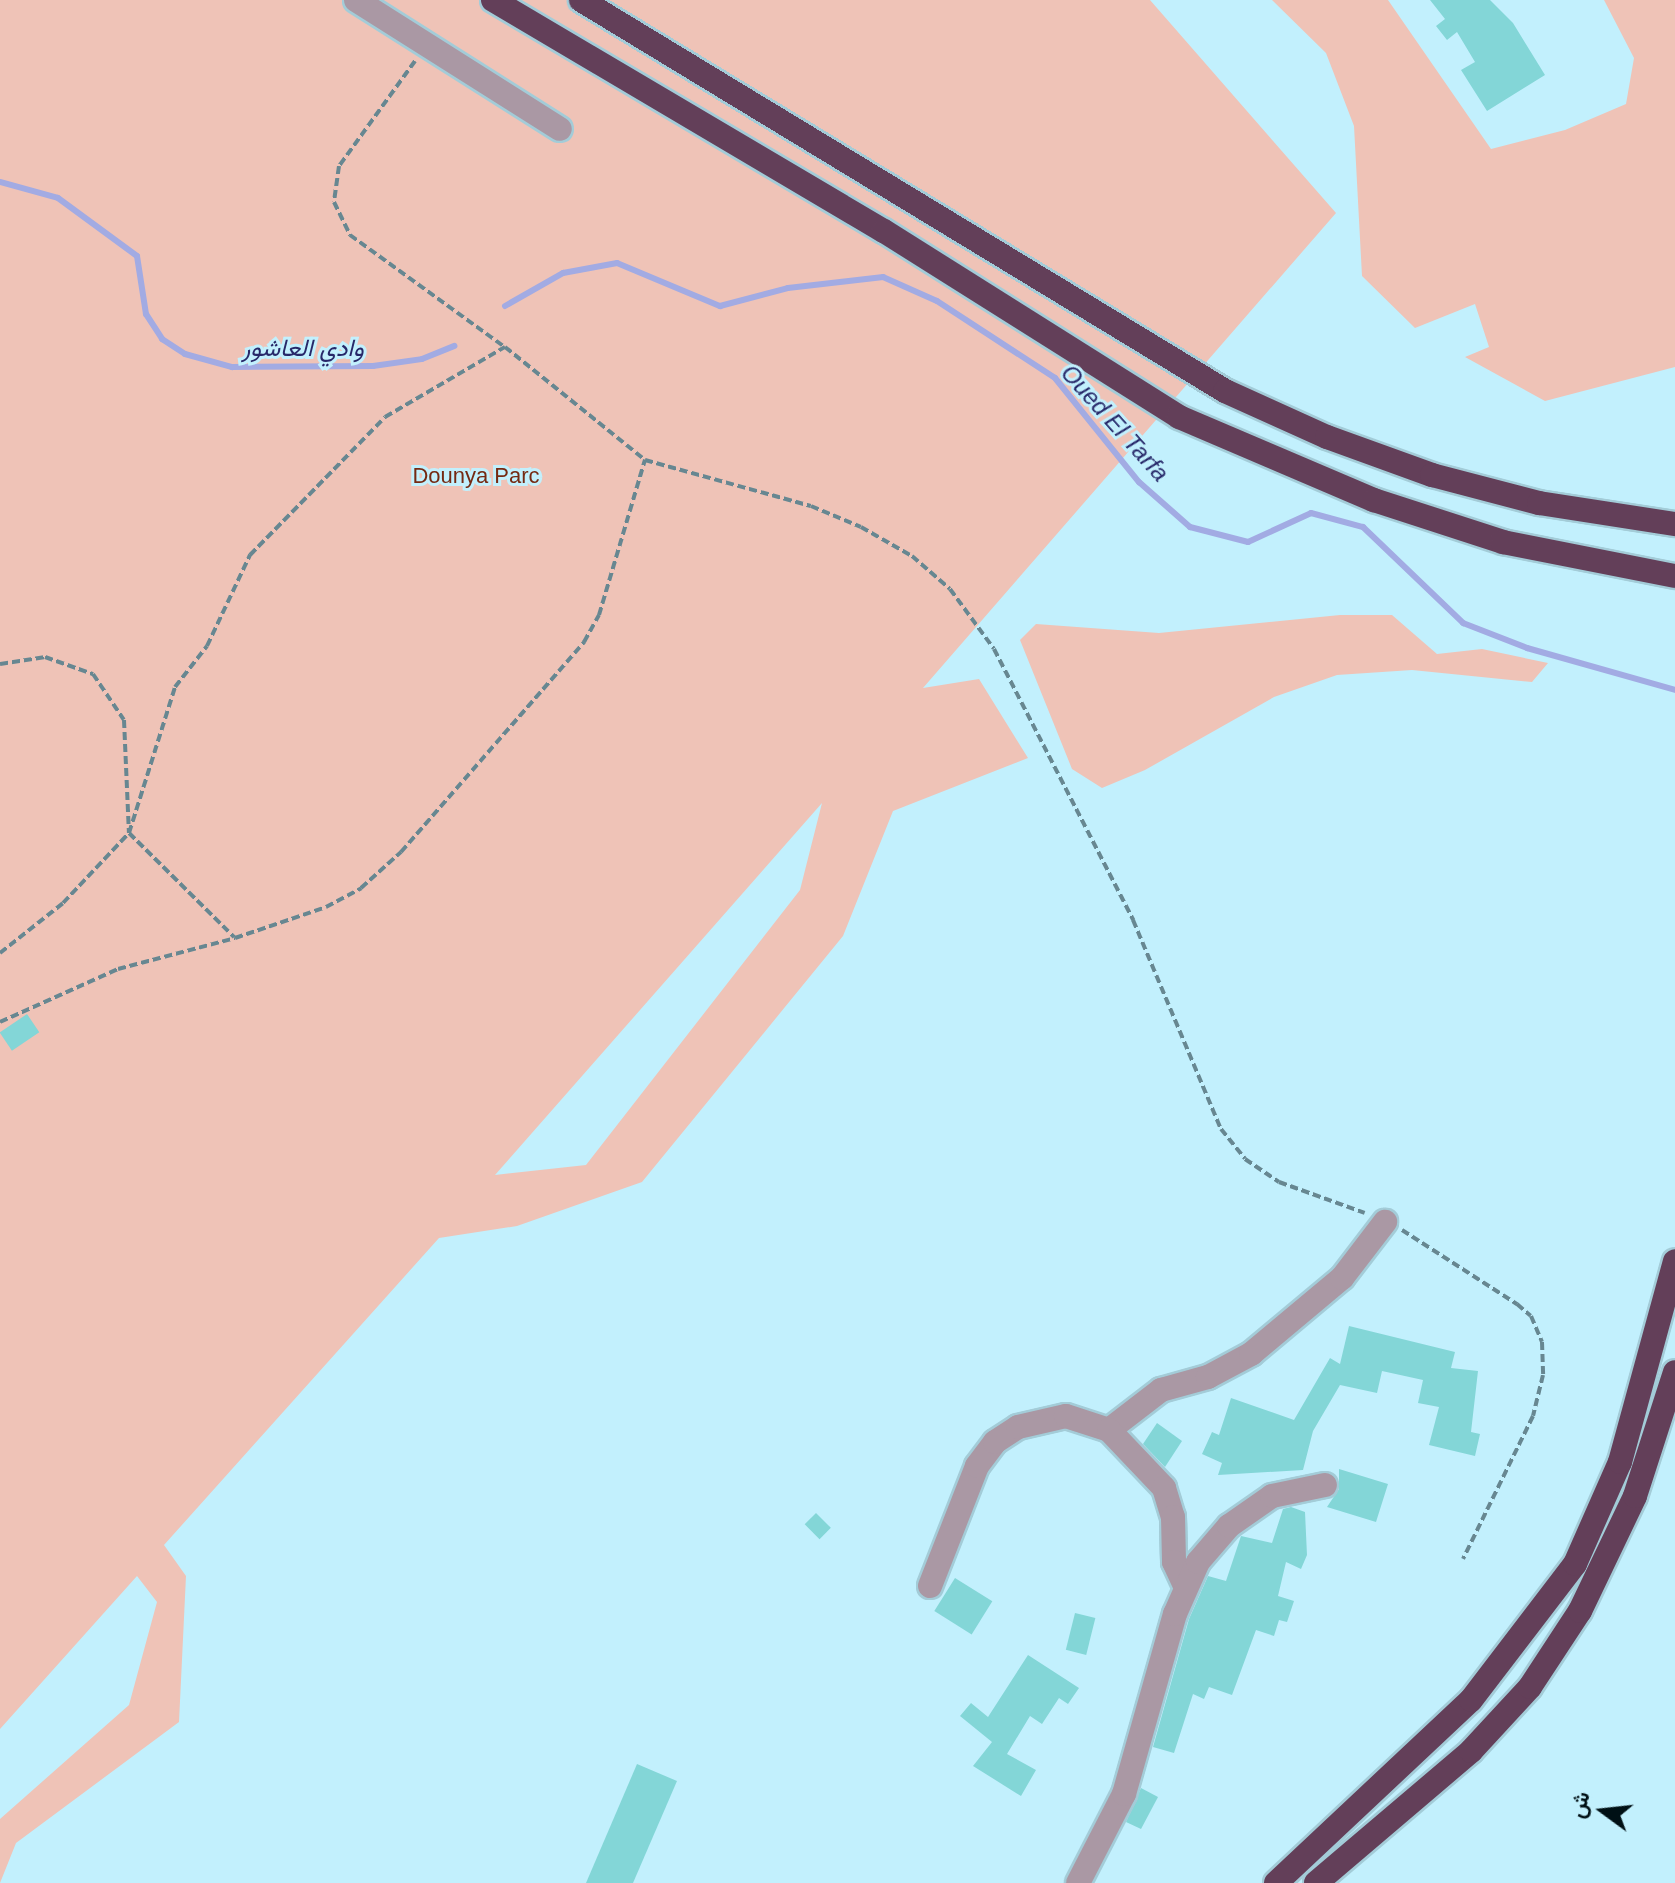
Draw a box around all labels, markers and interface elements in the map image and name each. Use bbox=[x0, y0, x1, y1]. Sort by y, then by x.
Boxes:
water label: وادي العاشور bbox=[242, 334, 364, 362]
water label: Oued El Tarfa bbox=[1055, 359, 1175, 487]
park label: Dounya Parc bbox=[412, 463, 540, 489]
north arrow bbox=[1563, 1771, 1643, 1851]
text: ش bbox=[1564, 1789, 1595, 1821]

